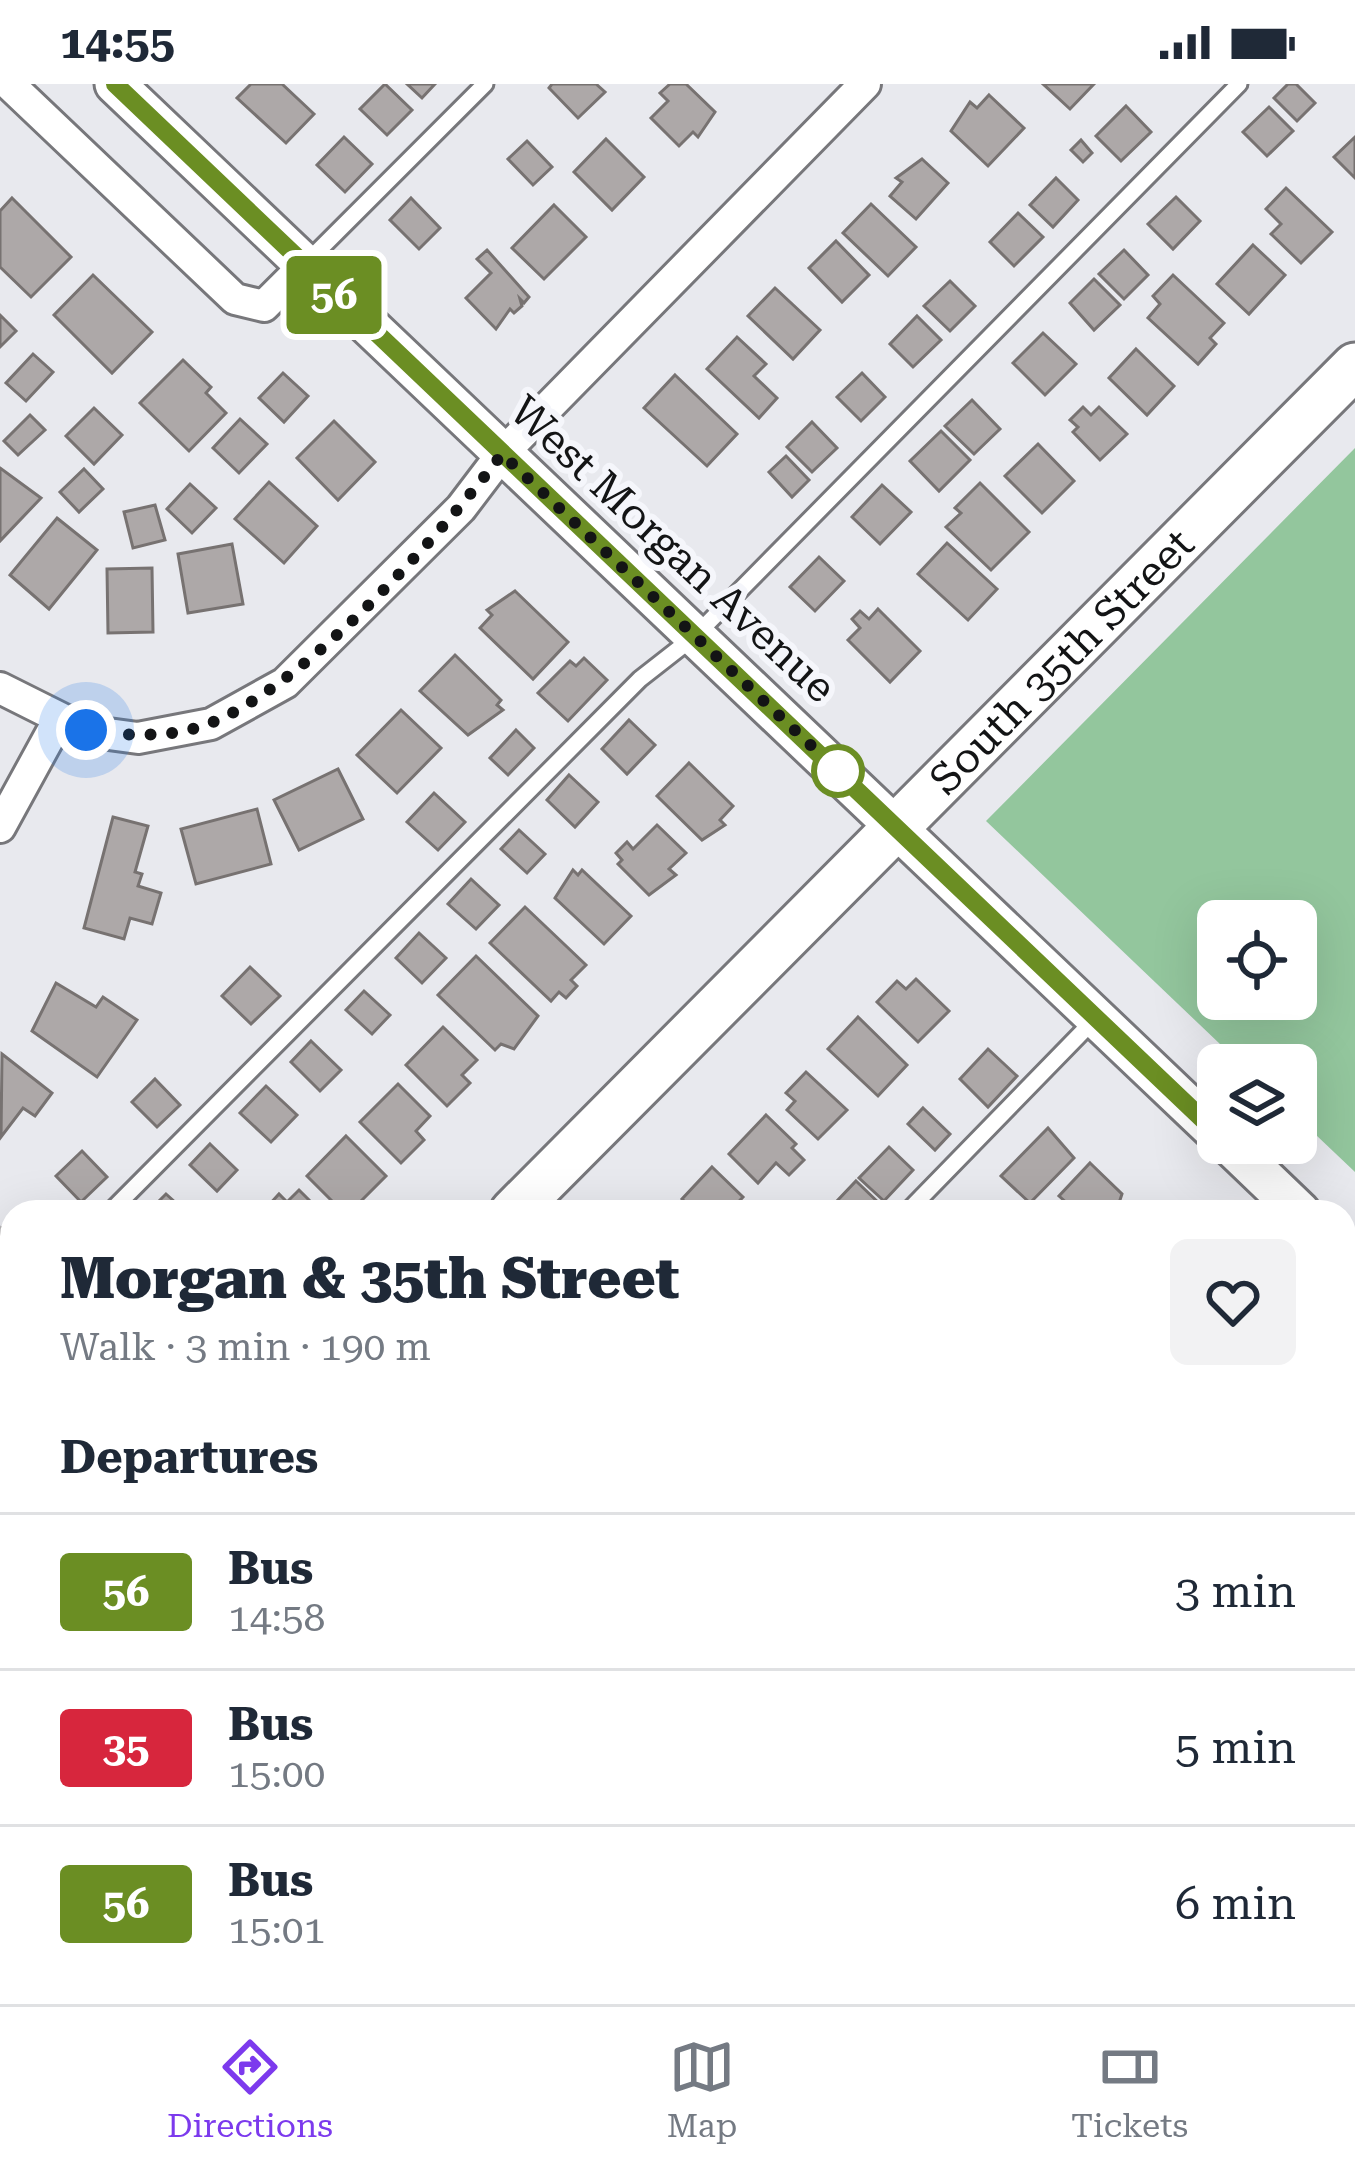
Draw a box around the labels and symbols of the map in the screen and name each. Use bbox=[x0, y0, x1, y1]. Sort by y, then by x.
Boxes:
line badge: 56 bbox=[280, 256, 388, 334]
street label: West Morgan Avenue bbox=[500, 386, 846, 712]
street label: South 35th Street bbox=[919, 519, 1203, 804]
your location bbox=[56, 700, 116, 760]
unlabelled marker bbox=[813, 746, 863, 796]

